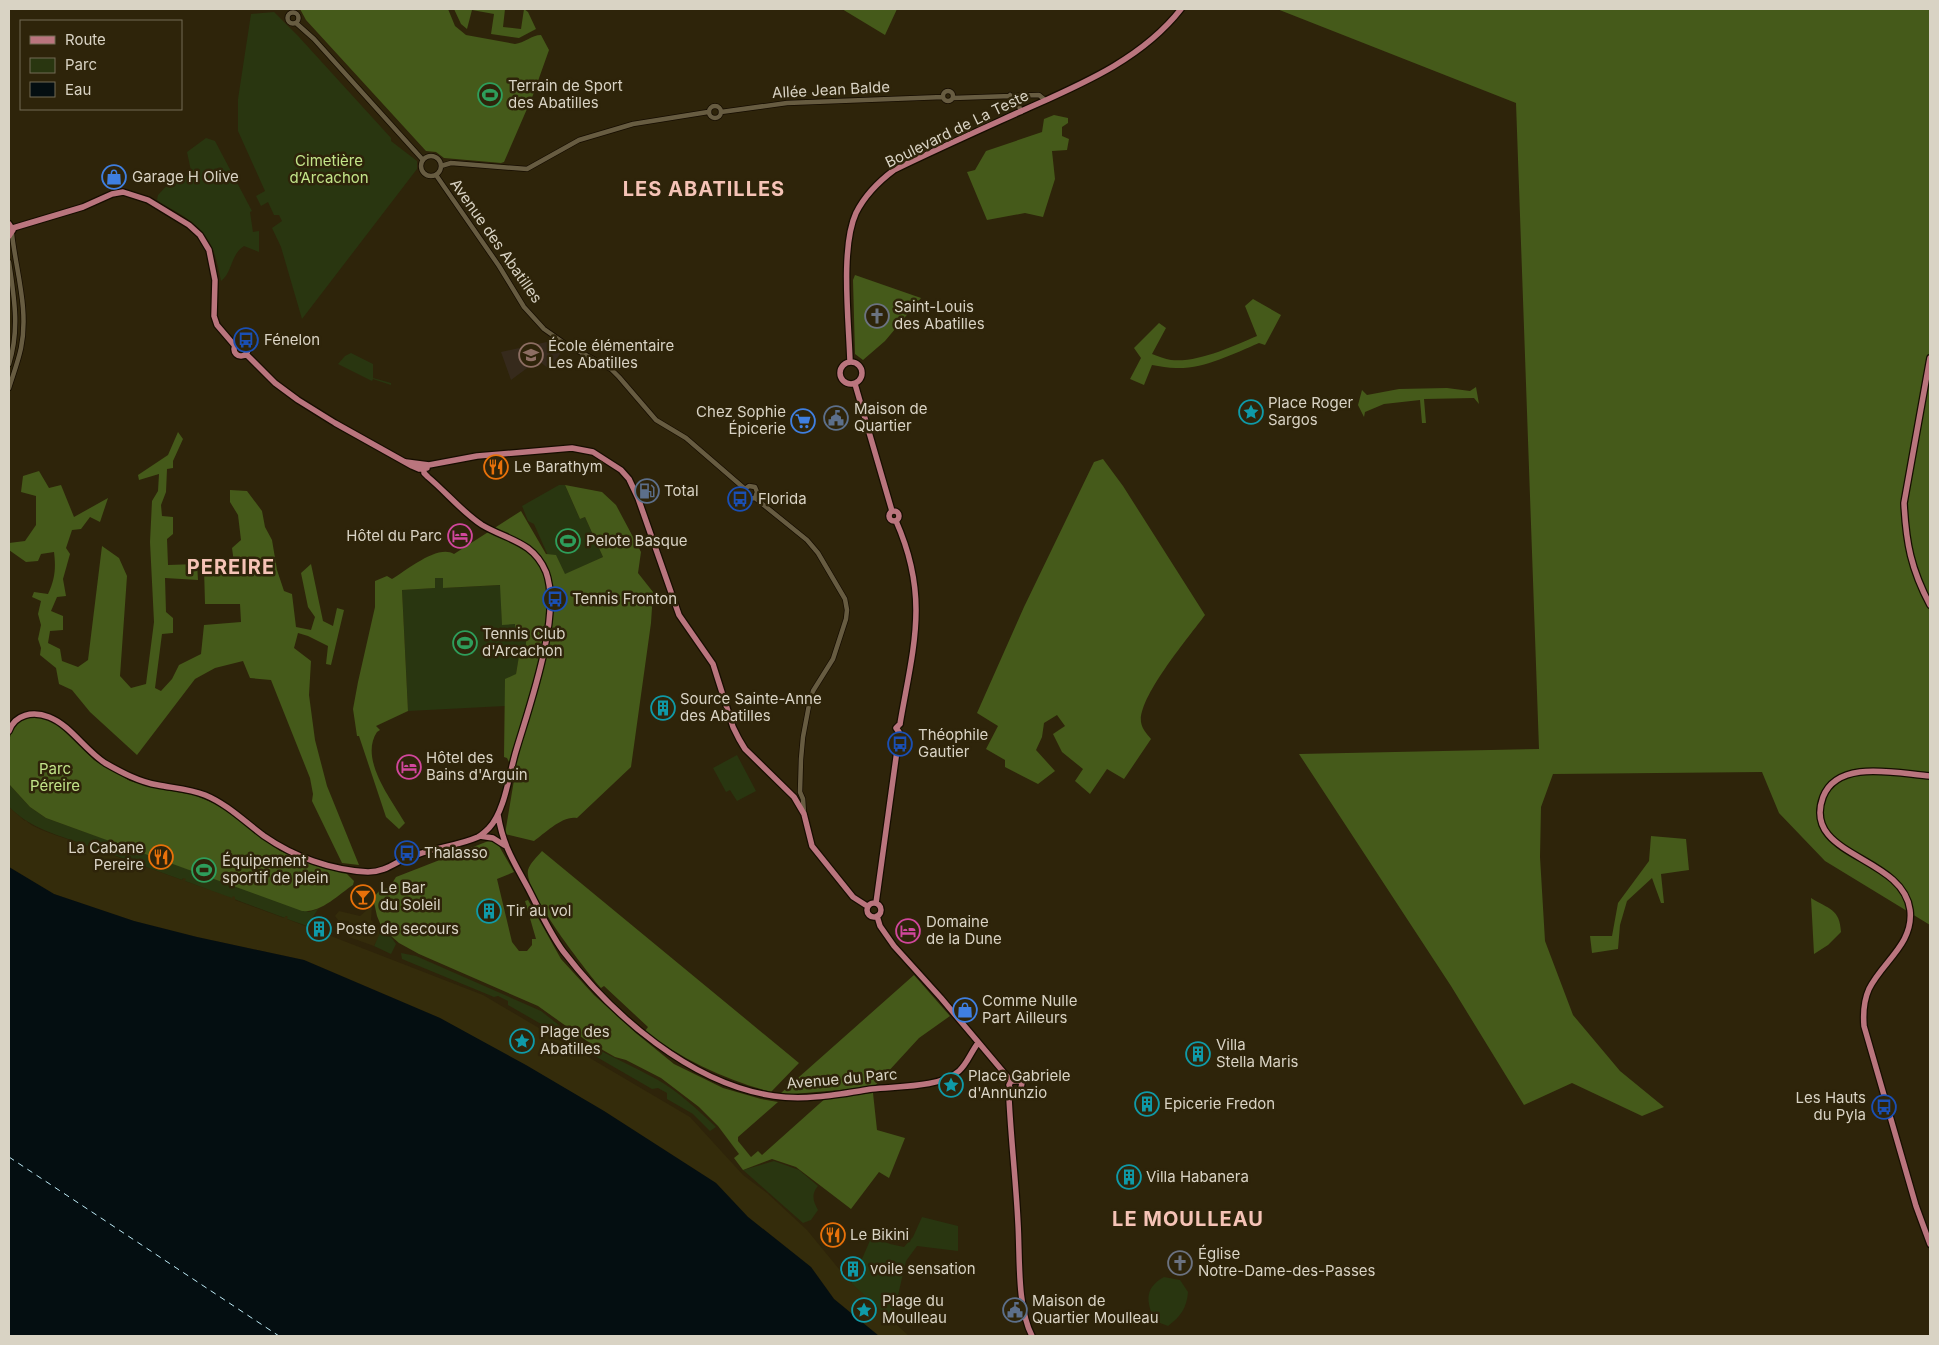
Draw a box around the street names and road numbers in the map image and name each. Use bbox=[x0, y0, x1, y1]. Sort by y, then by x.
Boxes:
street label: Allée Jean Balde bbox=[772, 77, 890, 102]
street label: Boulevard de La Teste bbox=[882, 86, 1032, 172]
street label: Avenue des Abatilles bbox=[446, 175, 547, 307]
street label: Avenue du Parc bbox=[786, 1064, 898, 1093]

